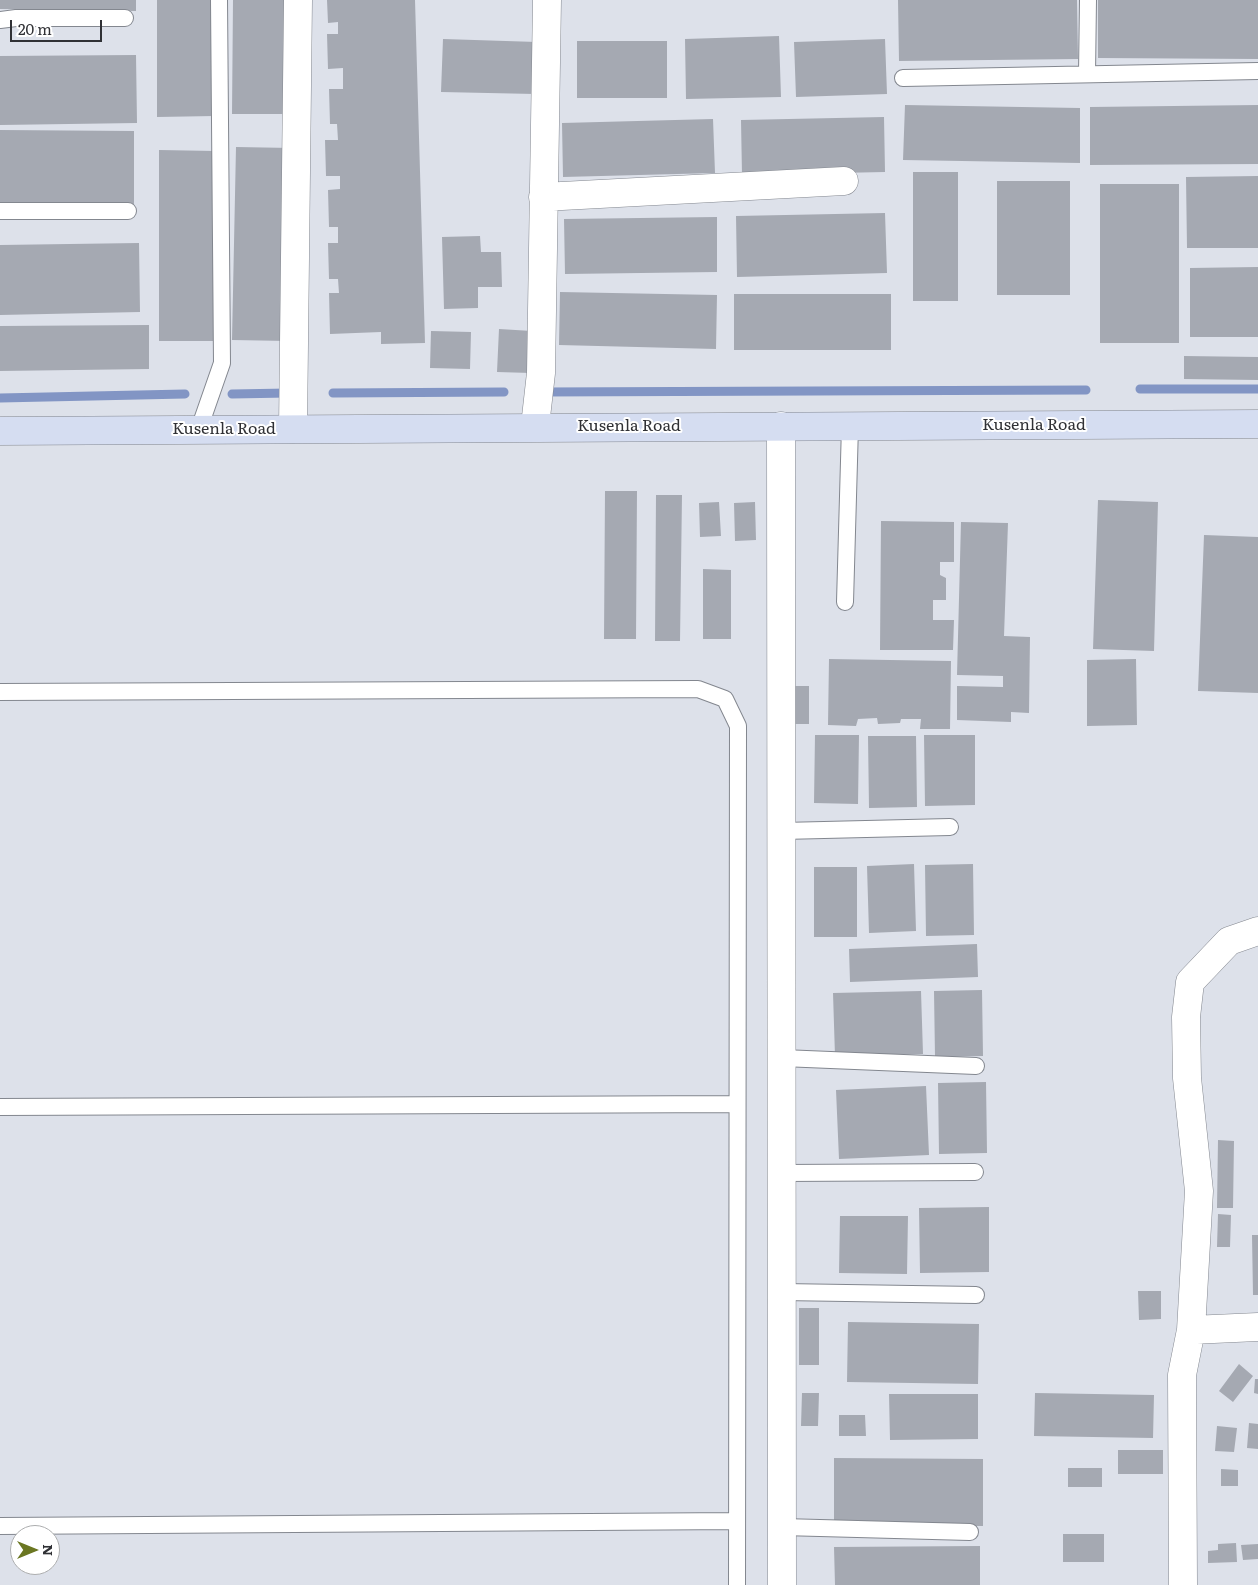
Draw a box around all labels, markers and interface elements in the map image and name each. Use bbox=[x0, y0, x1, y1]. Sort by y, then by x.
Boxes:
scale bar bbox=[12, 10, 105, 42]
text: 20 m bbox=[18, 17, 52, 40]
street label: Kusenla Road bbox=[982, 415, 1086, 435]
street label: Kusenla Road bbox=[577, 416, 681, 436]
street label: Kusenla Road bbox=[172, 419, 276, 439]
north arrow bbox=[10, 1525, 60, 1575]
text: N bbox=[39, 1544, 59, 1556]

